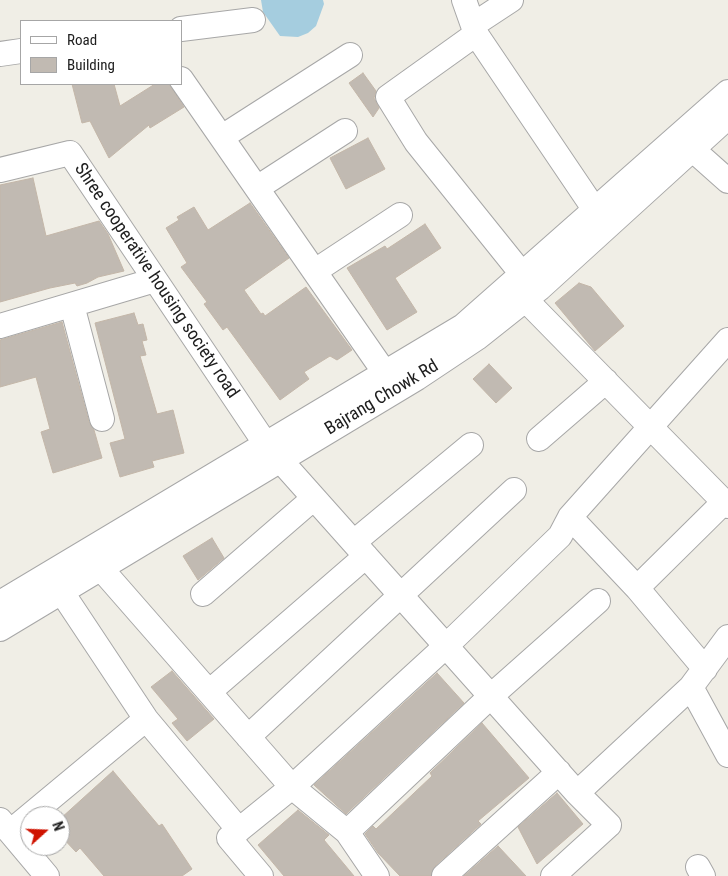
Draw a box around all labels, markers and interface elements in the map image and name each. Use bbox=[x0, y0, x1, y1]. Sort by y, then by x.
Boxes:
legend bbox=[20, 20, 182, 85]
text: Road bbox=[67, 31, 97, 49]
text: Building bbox=[67, 56, 115, 74]
street label: Shree cooperative housing society road bbox=[69, 159, 243, 403]
street label: Bajrang Chowk Rd bbox=[321, 356, 443, 440]
north arrow bbox=[20, 806, 70, 856]
text: N bbox=[49, 819, 67, 833]

